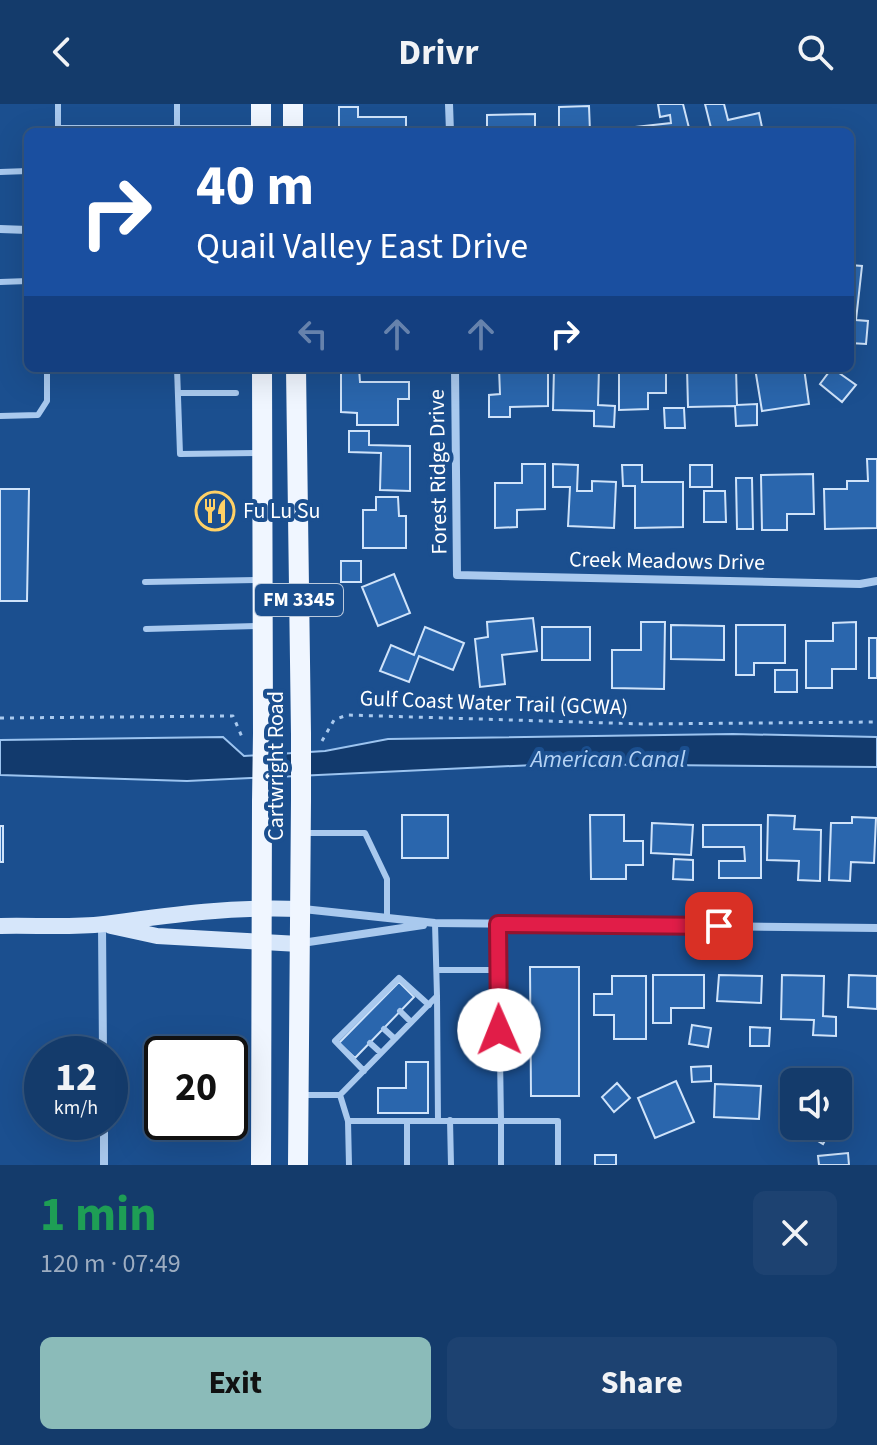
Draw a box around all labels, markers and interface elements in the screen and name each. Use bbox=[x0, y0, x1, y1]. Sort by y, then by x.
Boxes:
text: Drivr bbox=[398, 27, 479, 78]
icon: back bbox=[40, 30, 84, 74]
icon: search bbox=[793, 30, 837, 74]
text: 40 m bbox=[196, 147, 314, 226]
icon: right bbox=[64, 160, 168, 264]
text: Quail Valley East Drive bbox=[196, 221, 528, 272]
icon: left bbox=[291, 312, 335, 356]
icon: ahead bbox=[375, 312, 419, 356]
icon: ahead bbox=[459, 312, 503, 356]
icon: right bbox=[543, 312, 587, 356]
street label: Forest Ridge Drive bbox=[421, 389, 455, 555]
restaurant icon: Fu Lu Su bbox=[194, 490, 236, 532]
place label: Fu Lu Su bbox=[243, 495, 320, 527]
street label: Creek Meadows Drive bbox=[569, 543, 765, 579]
road number: FM 3345 bbox=[255, 584, 343, 616]
street label: Gulf Coast Water Trail (GCWA) bbox=[359, 682, 629, 724]
street label: Cartwright Road bbox=[260, 691, 292, 841]
water label: American Canal bbox=[529, 742, 685, 777]
pin bbox=[685, 892, 753, 960]
icon: arrive bbox=[697, 904, 741, 948]
position arrow bbox=[457, 988, 541, 1072]
speed limit sign: 20 bbox=[144, 1036, 248, 1140]
text: 12 bbox=[55, 1049, 97, 1106]
map controls bbox=[780, 1068, 852, 1140]
button: sound bbox=[780, 1068, 852, 1140]
text: km/h bbox=[54, 1094, 98, 1122]
text: 1 min bbox=[40, 1181, 157, 1249]
button: close bbox=[753, 1191, 837, 1275]
text: 120 m · 07:49 bbox=[40, 1245, 181, 1282]
button: Exit bbox=[40, 1337, 431, 1429]
button: Share bbox=[447, 1337, 837, 1429]

